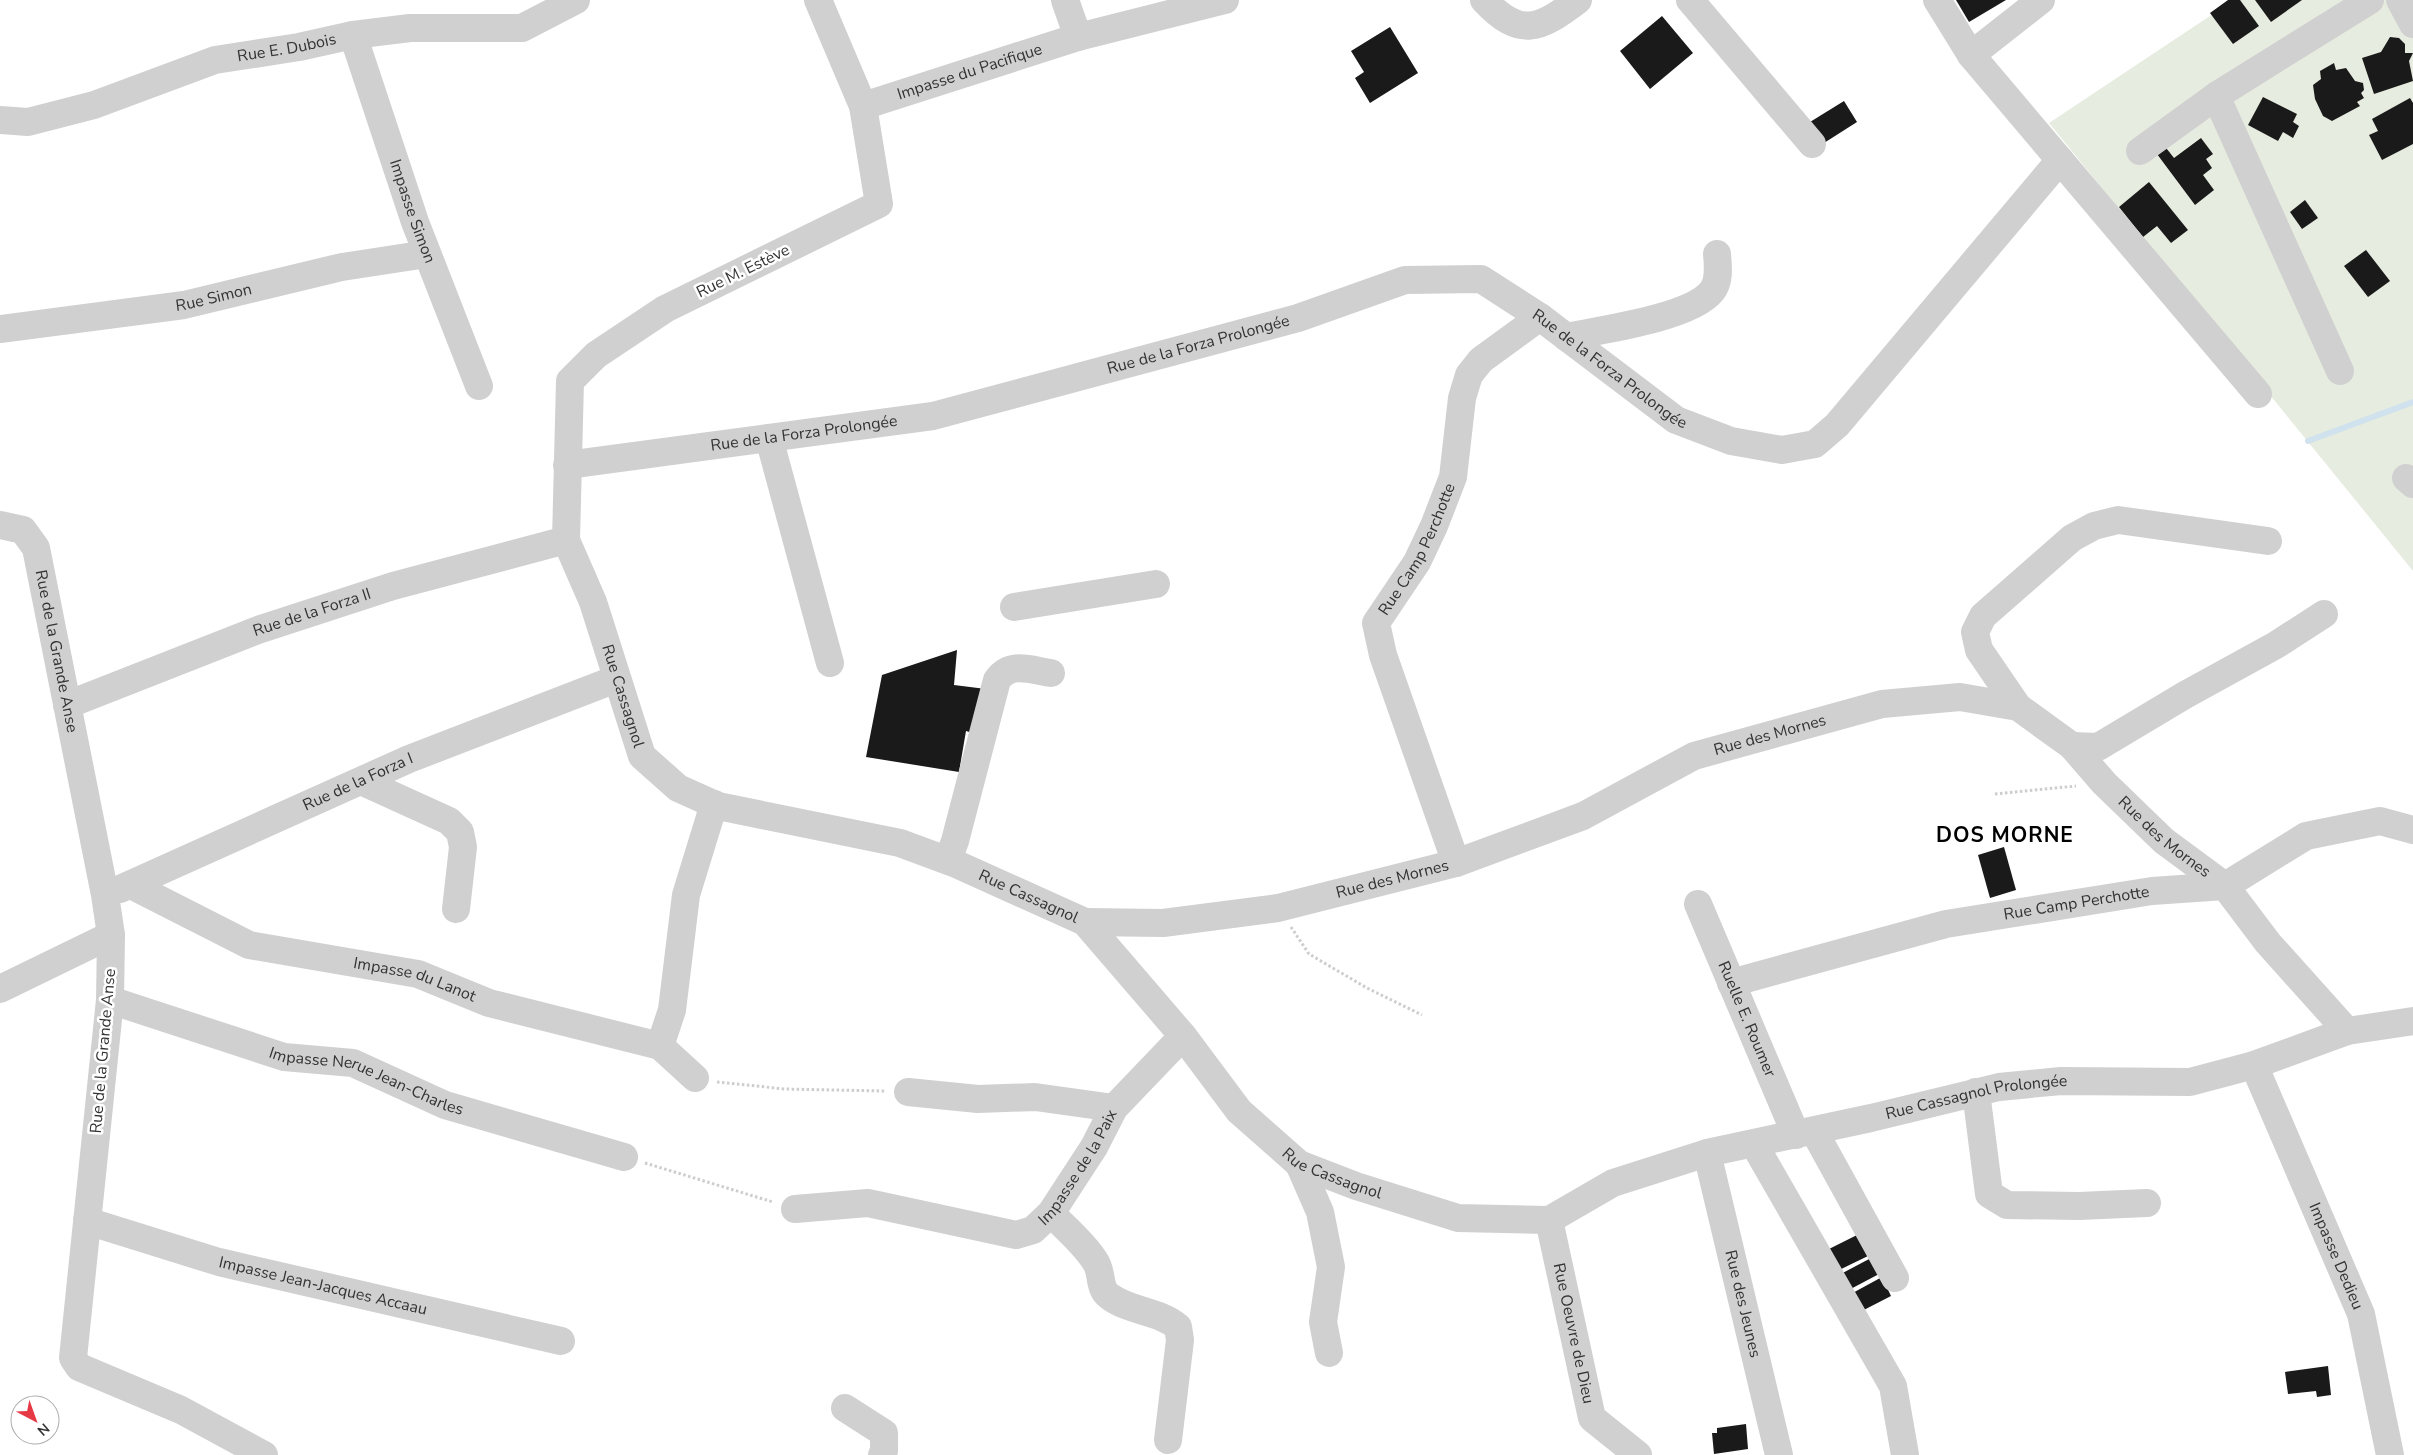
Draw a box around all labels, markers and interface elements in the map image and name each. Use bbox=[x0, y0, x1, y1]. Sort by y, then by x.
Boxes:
street label: Rue E. Dubois bbox=[236, 28, 338, 67]
street label: Impasse du Pacifique bbox=[894, 38, 1045, 105]
street label: Impasse Simon bbox=[384, 156, 441, 266]
street label: Rue M. Estève bbox=[693, 239, 793, 303]
street label: Rue Simon bbox=[174, 278, 254, 317]
street label: Rue de la Forza Prolongée bbox=[1528, 304, 1690, 434]
street label: Rue de la Forza Prolongée bbox=[1105, 310, 1292, 380]
street label: Rue de la Forza Prolongée bbox=[709, 410, 899, 457]
street label: Rue Camp Perchotte bbox=[1373, 480, 1461, 620]
street label: Rue de la Grande Anse bbox=[30, 568, 83, 735]
street label: Rue de la Forza II bbox=[250, 583, 374, 642]
street label: Rue Cassagnol bbox=[596, 642, 650, 751]
street label: Rue des Mornes bbox=[1711, 709, 1829, 761]
street label: Rue de la Forza I bbox=[299, 747, 416, 816]
street label: Rue des Mornes bbox=[2113, 791, 2215, 883]
district label: DOS MORNE bbox=[1936, 821, 2074, 849]
street label: Rue des Mornes bbox=[1334, 854, 1451, 904]
street label: Rue Cassagnol bbox=[975, 865, 1082, 929]
street label: Rue Camp Perchotte bbox=[2002, 881, 2151, 926]
street label: Impasse du Lanot bbox=[352, 952, 480, 1008]
street label: Ruelle E. Roumer bbox=[1712, 958, 1781, 1081]
street label: Rue de la Grande Anse bbox=[85, 968, 121, 1134]
street label: Impasse Nerue Jean-Charles bbox=[266, 1042, 466, 1121]
street label: Rue Cassagnol Prolongée bbox=[1883, 1070, 2067, 1125]
street label: Impasse de la Paix bbox=[1033, 1105, 1123, 1230]
street label: Rue Cassagnol bbox=[1277, 1143, 1385, 1205]
street label: Impasse Dedieu bbox=[2303, 1199, 2369, 1313]
street label: Rue des Jeunes bbox=[1719, 1248, 1766, 1360]
street label: Impasse Jean-Jacques Accaau bbox=[217, 1251, 429, 1321]
street label: Rue Oeuvre de Dieu bbox=[1548, 1261, 1600, 1406]
north arrow bbox=[10, 1395, 60, 1445]
text: N bbox=[33, 1419, 53, 1440]

